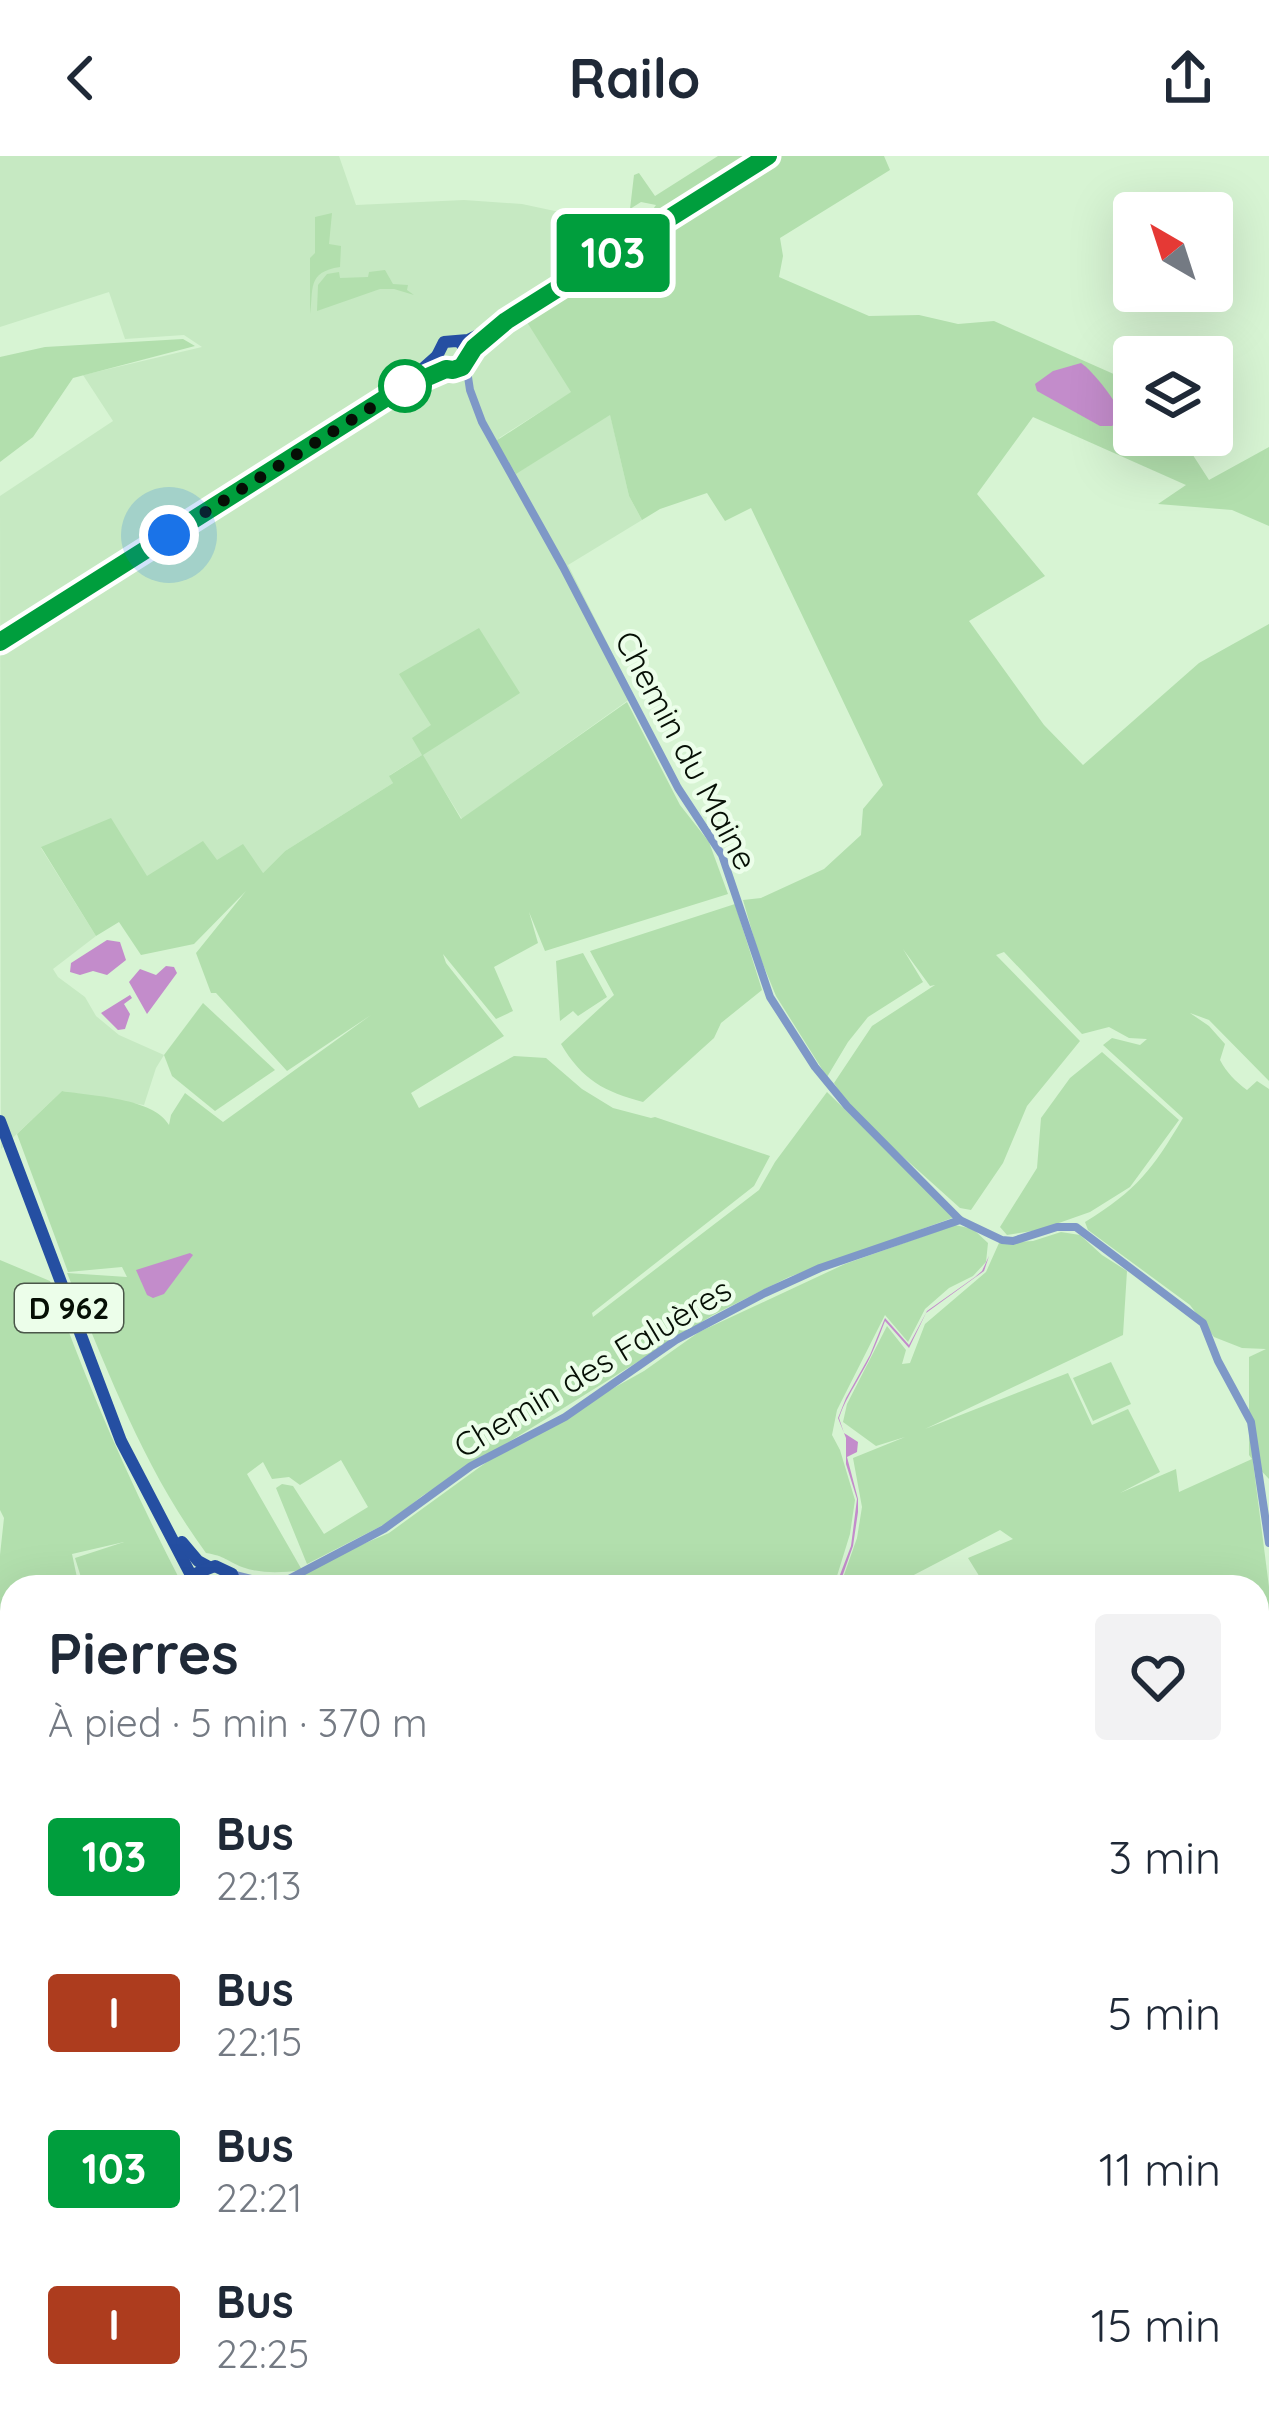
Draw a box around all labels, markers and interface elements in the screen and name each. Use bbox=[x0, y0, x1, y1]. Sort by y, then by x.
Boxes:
text: Railo bbox=[569, 44, 700, 112]
icon: back bbox=[48, 45, 114, 111]
icon: share bbox=[1155, 45, 1221, 111]
north arrow bbox=[1113, 192, 1233, 312]
map controls bbox=[1113, 192, 1233, 456]
line badge: 103 bbox=[544, 214, 682, 292]
text: 103 bbox=[581, 226, 645, 279]
button: layers bbox=[1113, 336, 1233, 456]
unlabelled marker bbox=[380, 361, 430, 411]
your location bbox=[139, 505, 199, 565]
street label: Chemin du Maine bbox=[607, 624, 767, 876]
street label: Chemin des Faluères bbox=[446, 1268, 738, 1466]
road number: D 962 bbox=[15, 1284, 123, 1332]
button: heart bbox=[1095, 1614, 1221, 1740]
text: Pierres bbox=[48, 1617, 239, 1688]
text: À pied · 5 min · 370 m bbox=[48, 1698, 428, 1747]
text: Bus bbox=[216, 1805, 294, 1861]
text: 3 min bbox=[1108, 1829, 1221, 1885]
text: 103 bbox=[82, 1830, 146, 1883]
text: 22:13 bbox=[216, 1861, 301, 1910]
text: Bus bbox=[216, 1961, 294, 2017]
text: 5 min bbox=[1108, 1985, 1221, 2041]
text: I bbox=[108, 1986, 120, 2039]
text: 22:15 bbox=[216, 2017, 302, 2066]
text: Bus bbox=[216, 2117, 294, 2173]
text: 11 min bbox=[1099, 2141, 1221, 2197]
text: 103 bbox=[82, 2142, 146, 2195]
text: 22:21 bbox=[216, 2173, 303, 2222]
text: Bus bbox=[216, 2273, 294, 2329]
text: 15 min bbox=[1091, 2297, 1221, 2353]
text: I bbox=[108, 2298, 120, 2351]
text: 22:25 bbox=[216, 2329, 309, 2378]

